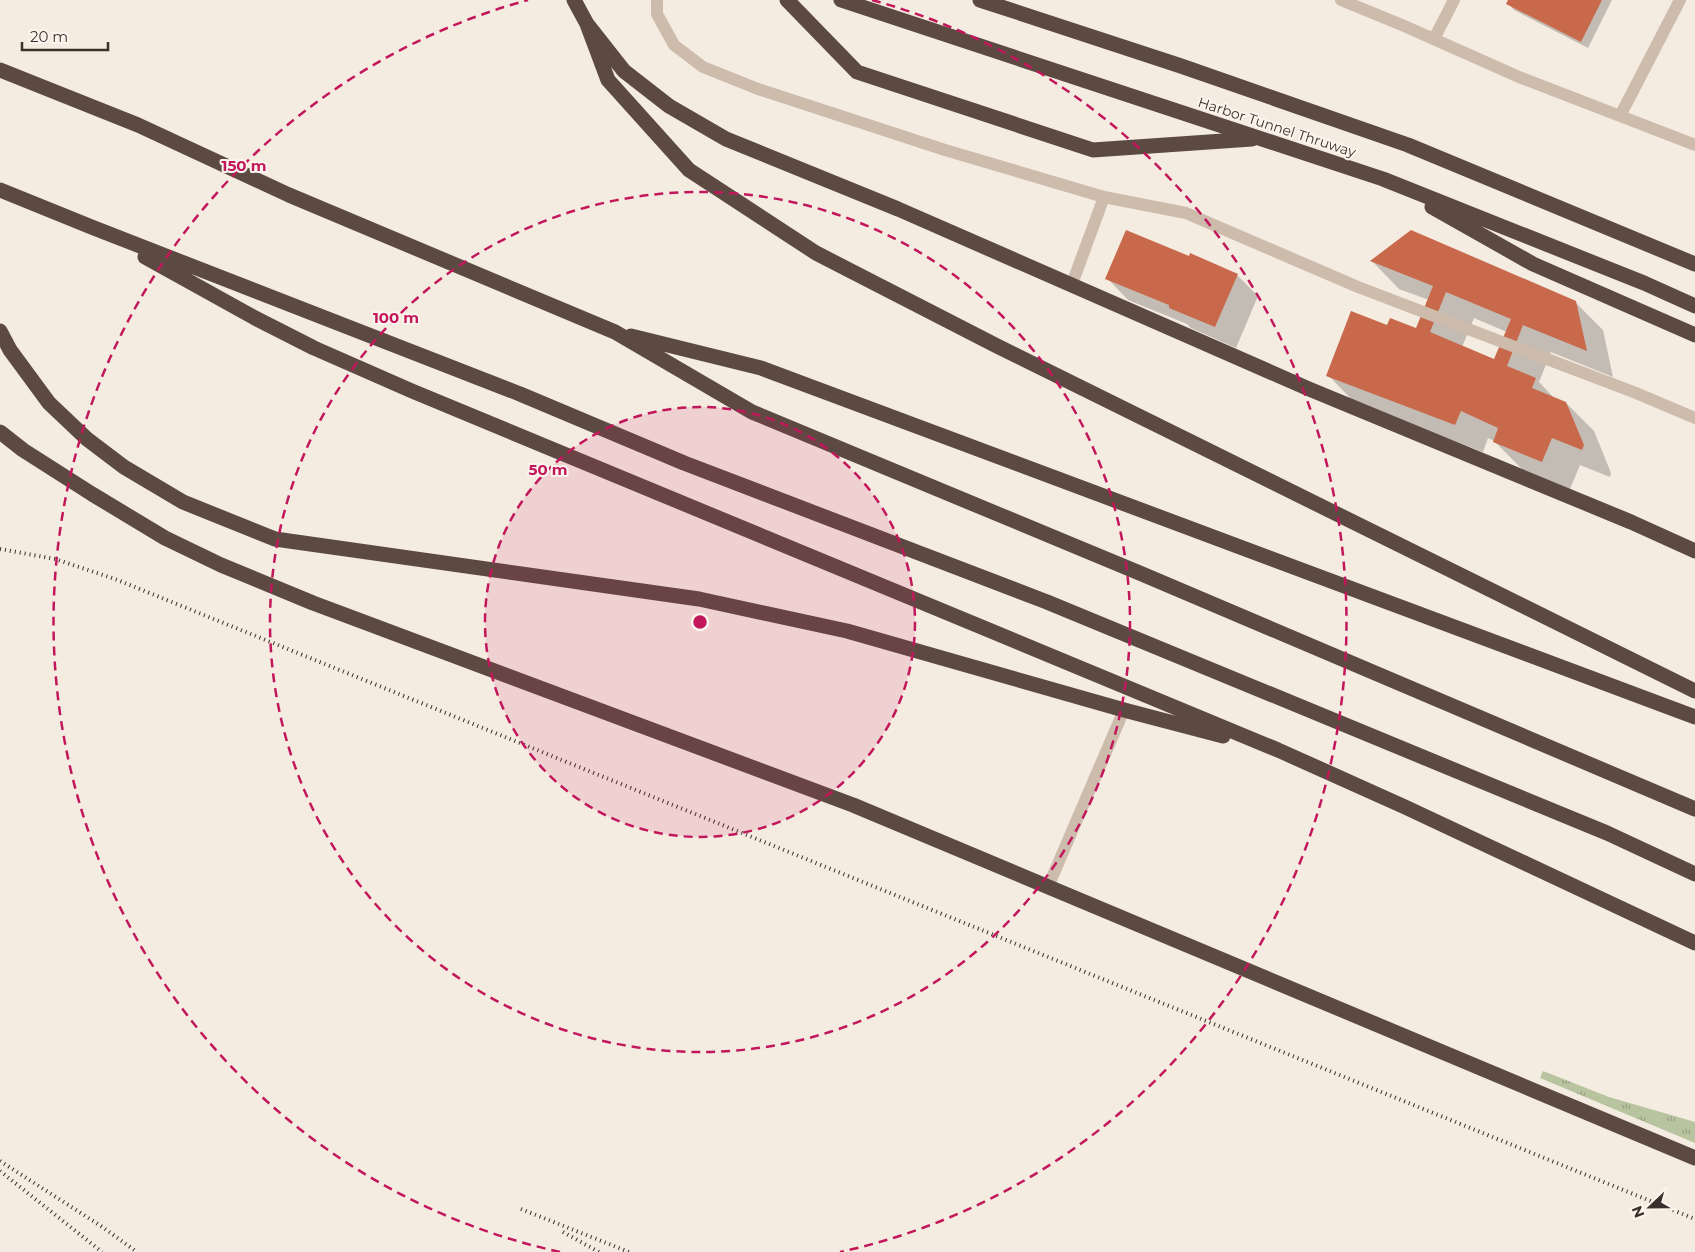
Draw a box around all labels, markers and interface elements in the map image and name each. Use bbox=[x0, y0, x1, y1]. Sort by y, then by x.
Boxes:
scale bar bbox=[22, 20, 109, 52]
text: 20 m bbox=[30, 27, 68, 46]
street label: Harbor Tunnel Thruway bbox=[1196, 93, 1359, 161]
text: 150 m bbox=[222, 156, 266, 175]
text: 100 m bbox=[373, 308, 419, 327]
text: 50 m bbox=[528, 460, 568, 479]
centre of rings bbox=[691, 613, 709, 631]
north arrow bbox=[1625, 1182, 1675, 1232]
text: N bbox=[1627, 1203, 1648, 1220]

